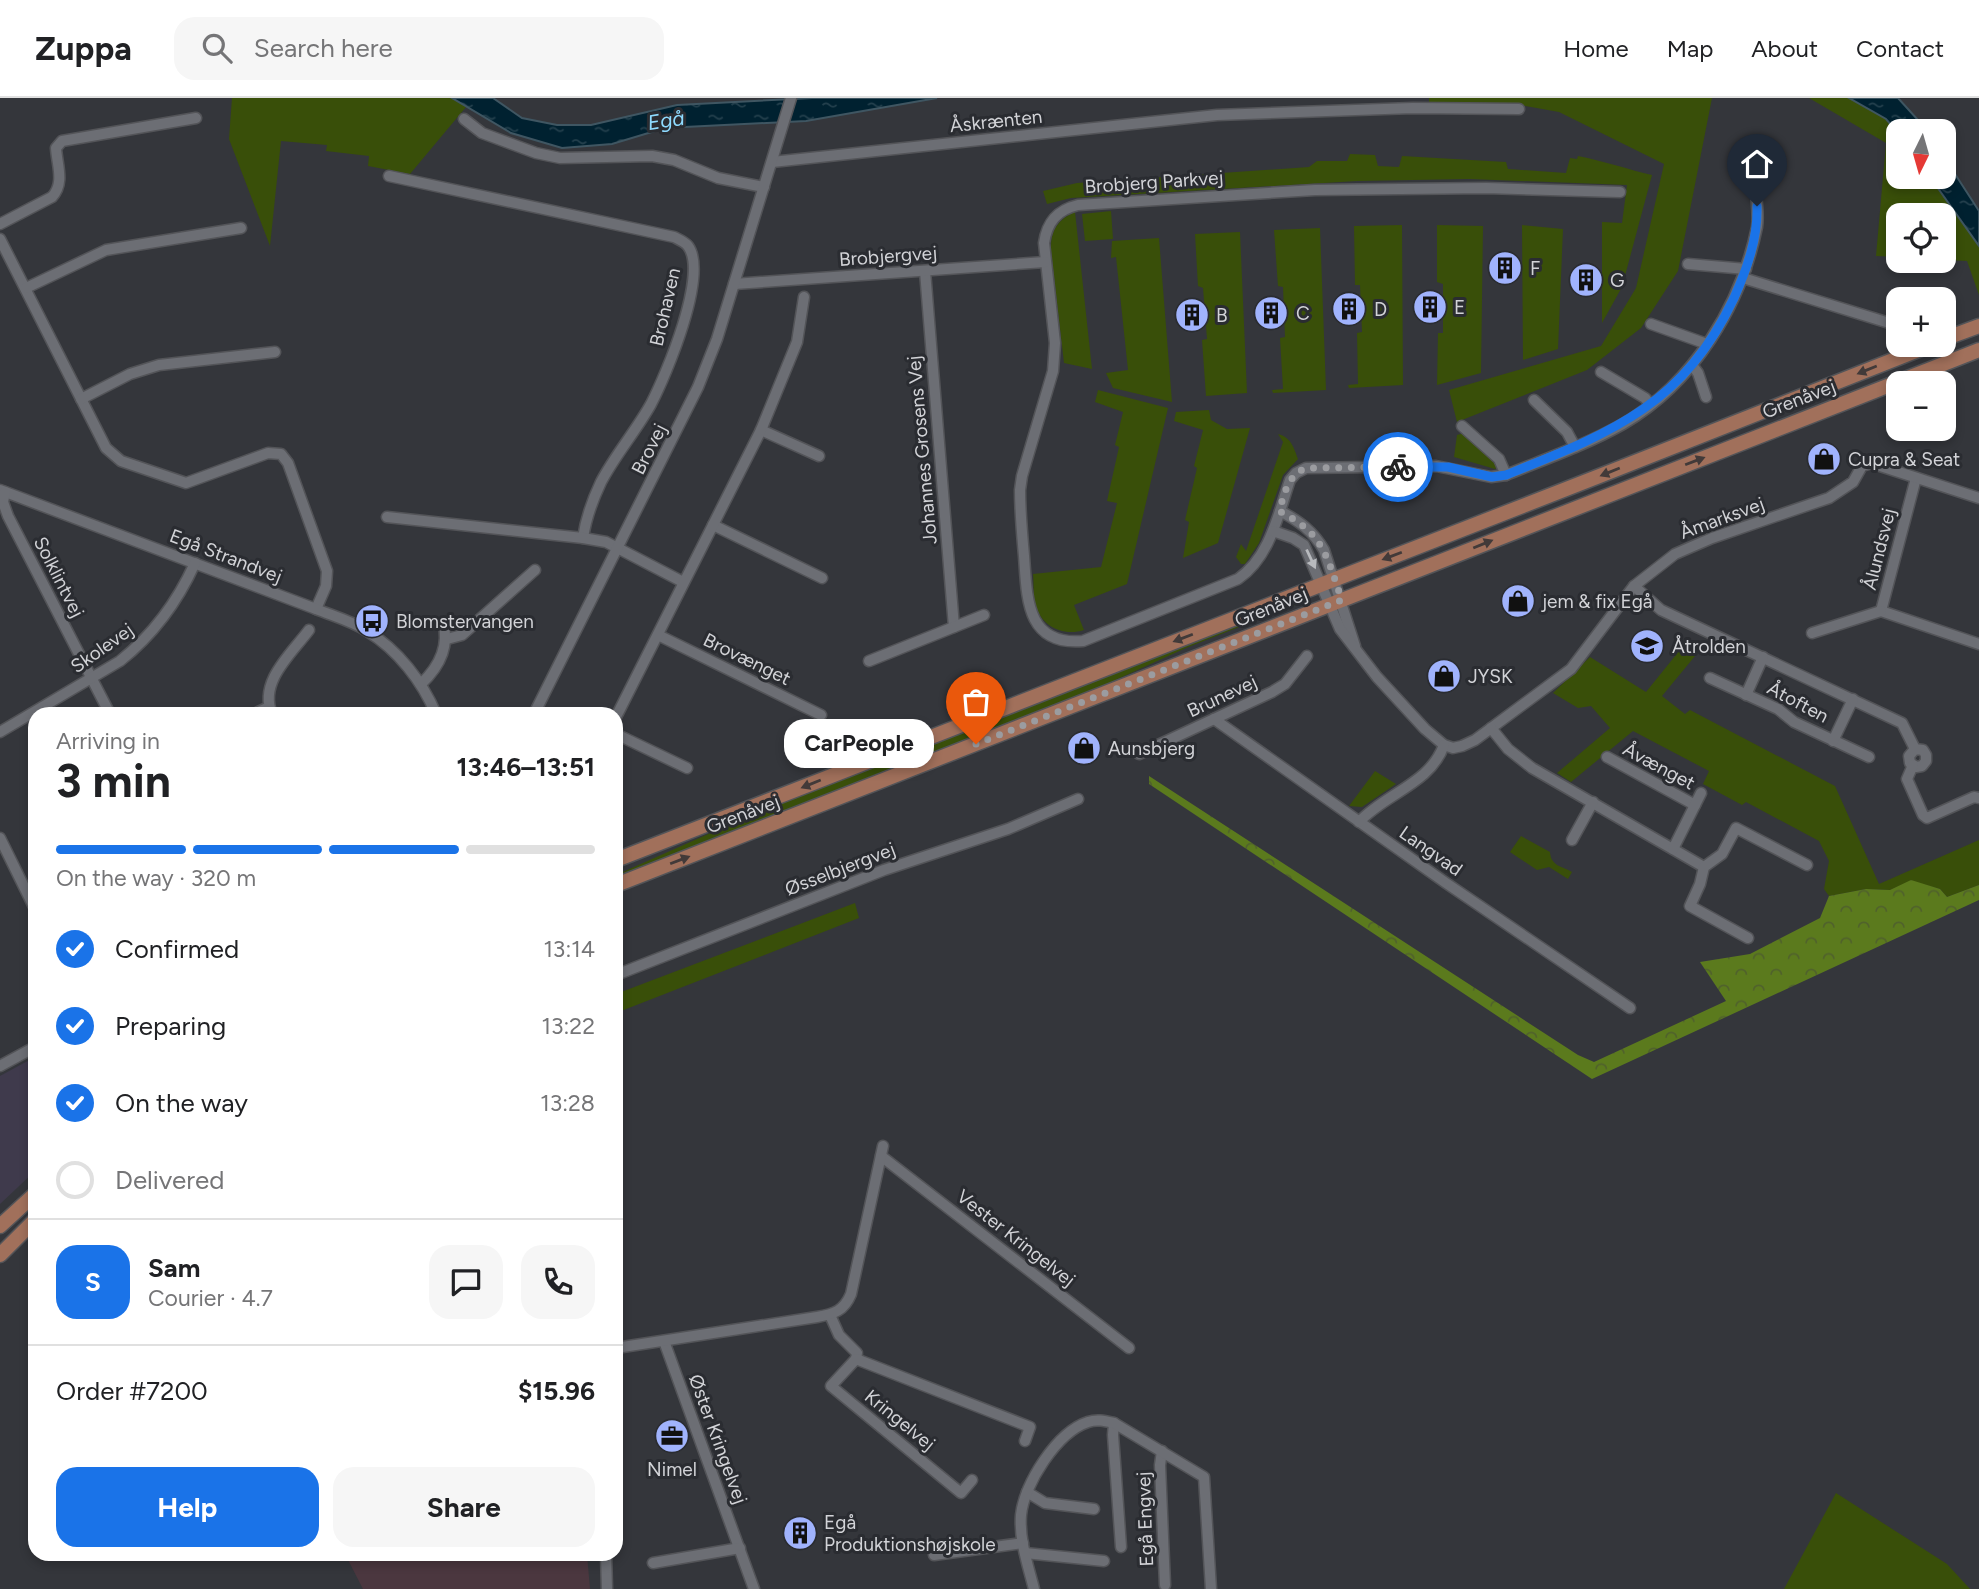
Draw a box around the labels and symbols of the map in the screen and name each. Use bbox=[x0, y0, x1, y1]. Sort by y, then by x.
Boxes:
water label: Egå bbox=[646, 105, 686, 135]
street label: Åskrænten bbox=[949, 105, 1043, 137]
north arrow bbox=[1886, 119, 1956, 189]
pin bbox=[1727, 134, 1787, 206]
street label: Brobjerg Parkvej bbox=[1084, 166, 1224, 198]
street label: Brobjergvej bbox=[838, 241, 938, 271]
building icon: F bbox=[1486, 249, 1524, 287]
place label: F bbox=[1530, 257, 1540, 280]
building icon: G bbox=[1567, 261, 1605, 299]
street label: Brohaven bbox=[645, 266, 685, 348]
place label: G bbox=[1610, 269, 1624, 292]
building icon: E bbox=[1411, 288, 1449, 326]
building icon: D bbox=[1330, 290, 1368, 328]
building icon: C bbox=[1252, 294, 1290, 332]
building icon: B bbox=[1173, 296, 1211, 334]
place label: E bbox=[1454, 296, 1465, 319]
place label: D bbox=[1374, 298, 1387, 321]
place label: C bbox=[1296, 302, 1310, 325]
place label: B bbox=[1216, 304, 1228, 327]
street label: Johannes Grosens Vej bbox=[902, 355, 942, 545]
one-way arrow bbox=[1857, 364, 1878, 375]
street label: Grenåvej bbox=[1759, 375, 1839, 423]
street label: Brovej bbox=[627, 420, 671, 478]
courier bbox=[1363, 432, 1433, 502]
shop icon: Cupra & Seat bbox=[1805, 440, 1843, 478]
place label: Cupra & Seat bbox=[1848, 448, 1960, 471]
one-way arrow bbox=[1684, 455, 1705, 466]
one-way arrow bbox=[1600, 467, 1621, 478]
street label: Åmarksvej bbox=[1677, 492, 1767, 544]
street label: Ålundsvej bbox=[1858, 506, 1900, 592]
street label: Egå Strandvej bbox=[167, 524, 285, 588]
street label: Solklintvej bbox=[29, 533, 89, 621]
one-way arrow bbox=[1473, 539, 1494, 550]
one-way arrow bbox=[1305, 549, 1316, 569]
one-way arrow bbox=[1382, 551, 1403, 562]
street label: Grenåvej bbox=[1231, 582, 1311, 632]
shop icon: jem & fix Egå bbox=[1499, 582, 1537, 620]
place label: jem & fix Egå bbox=[1541, 590, 1653, 613]
bus stop icon: Blomstervangen bbox=[353, 602, 391, 640]
place label: Blomstervangen bbox=[396, 610, 534, 633]
street label: Skolevej bbox=[66, 618, 138, 678]
school or university icon: Åtrolden bbox=[1628, 627, 1666, 665]
street label: Brovænget bbox=[700, 628, 794, 690]
one-way arrow bbox=[1172, 633, 1193, 644]
place label: Åtrolden bbox=[1672, 635, 1746, 658]
shop icon: JYSK bbox=[1425, 657, 1463, 695]
place label: JYSK bbox=[1468, 665, 1513, 688]
street label: Brunevej bbox=[1183, 670, 1261, 722]
pin bbox=[946, 672, 1006, 744]
street label: Åtoften bbox=[1763, 676, 1833, 728]
callout: CarPeople bbox=[783, 720, 934, 768]
shop icon: Aunsbjerg bbox=[1065, 729, 1103, 767]
place label: Aunsbjerg bbox=[1108, 737, 1195, 760]
street label: Åvænget bbox=[1619, 737, 1699, 795]
one-way arrow bbox=[801, 778, 822, 789]
street label: Grenåvej bbox=[703, 790, 783, 838]
street label: Langvad bbox=[1395, 821, 1467, 881]
street label: Øsselbjergvej bbox=[781, 837, 899, 901]
one-way arrow bbox=[669, 854, 690, 865]
street label: Vester Kringelvej bbox=[952, 1185, 1080, 1291]
street label: Øster Kringelvej bbox=[684, 1371, 752, 1507]
street label: Kringelvej bbox=[860, 1385, 940, 1455]
office icon: Nimel bbox=[653, 1417, 691, 1455]
place label: Nimel bbox=[647, 1458, 697, 1481]
street label: Egå Engvej bbox=[1132, 1471, 1158, 1567]
place label: Egå Produktionshøjskole bbox=[824, 1511, 996, 1556]
building icon: Egå Produktionshøjskole bbox=[781, 1514, 819, 1552]

